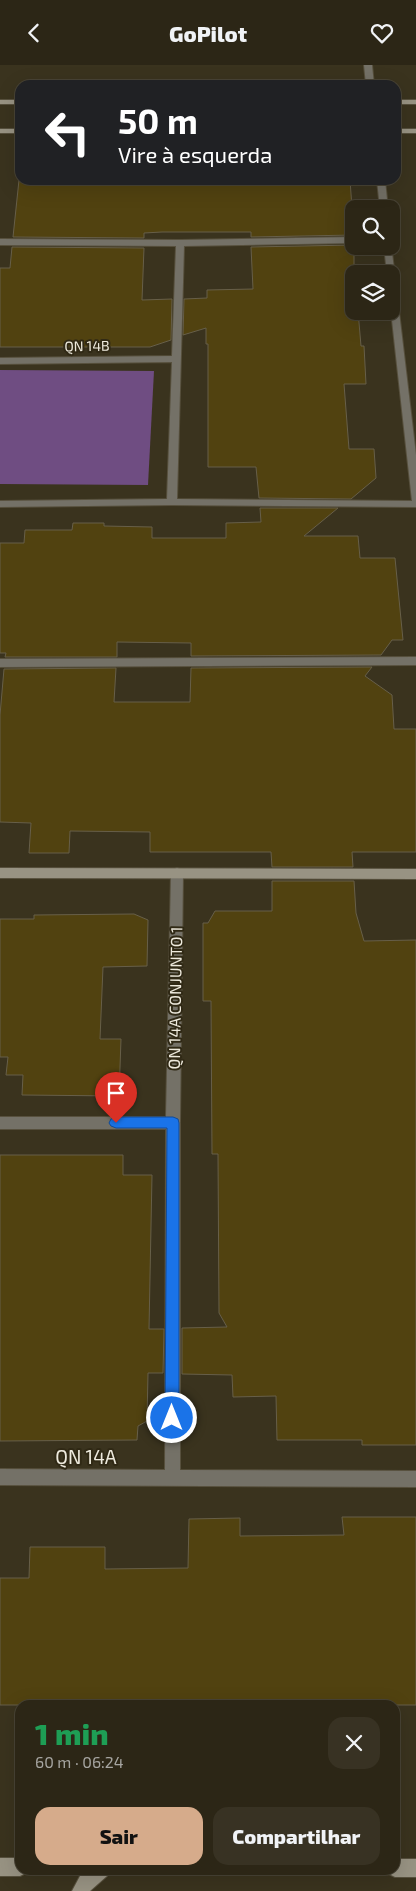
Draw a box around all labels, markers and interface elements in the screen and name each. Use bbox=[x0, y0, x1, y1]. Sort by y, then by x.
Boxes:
icon: back bbox=[20, 19, 48, 47]
icon: heart bbox=[368, 19, 396, 47]
text: GoPilot bbox=[169, 20, 247, 46]
text: 50 m bbox=[118, 99, 198, 141]
icon: left bbox=[35, 100, 100, 165]
text: Vire à esquerda bbox=[118, 141, 272, 167]
map controls bbox=[345, 200, 400, 320]
button: search bbox=[345, 200, 400, 255]
button: layers bbox=[345, 265, 400, 320]
street label: QN 14B bbox=[64, 337, 110, 354]
street label: QN 14A CONJUNTO 1 bbox=[164, 926, 186, 1070]
pin bbox=[95, 1072, 137, 1123]
icon: arrive bbox=[102, 1079, 130, 1107]
position arrow bbox=[145, 1391, 197, 1443]
street label: QN 14A bbox=[55, 1445, 117, 1468]
text: 1 min bbox=[35, 1715, 109, 1751]
button: close bbox=[328, 1717, 380, 1769]
text: 60 m · 06:24 bbox=[35, 1752, 124, 1771]
button: Sair bbox=[35, 1807, 203, 1865]
button: Compartilhar bbox=[213, 1807, 380, 1865]

